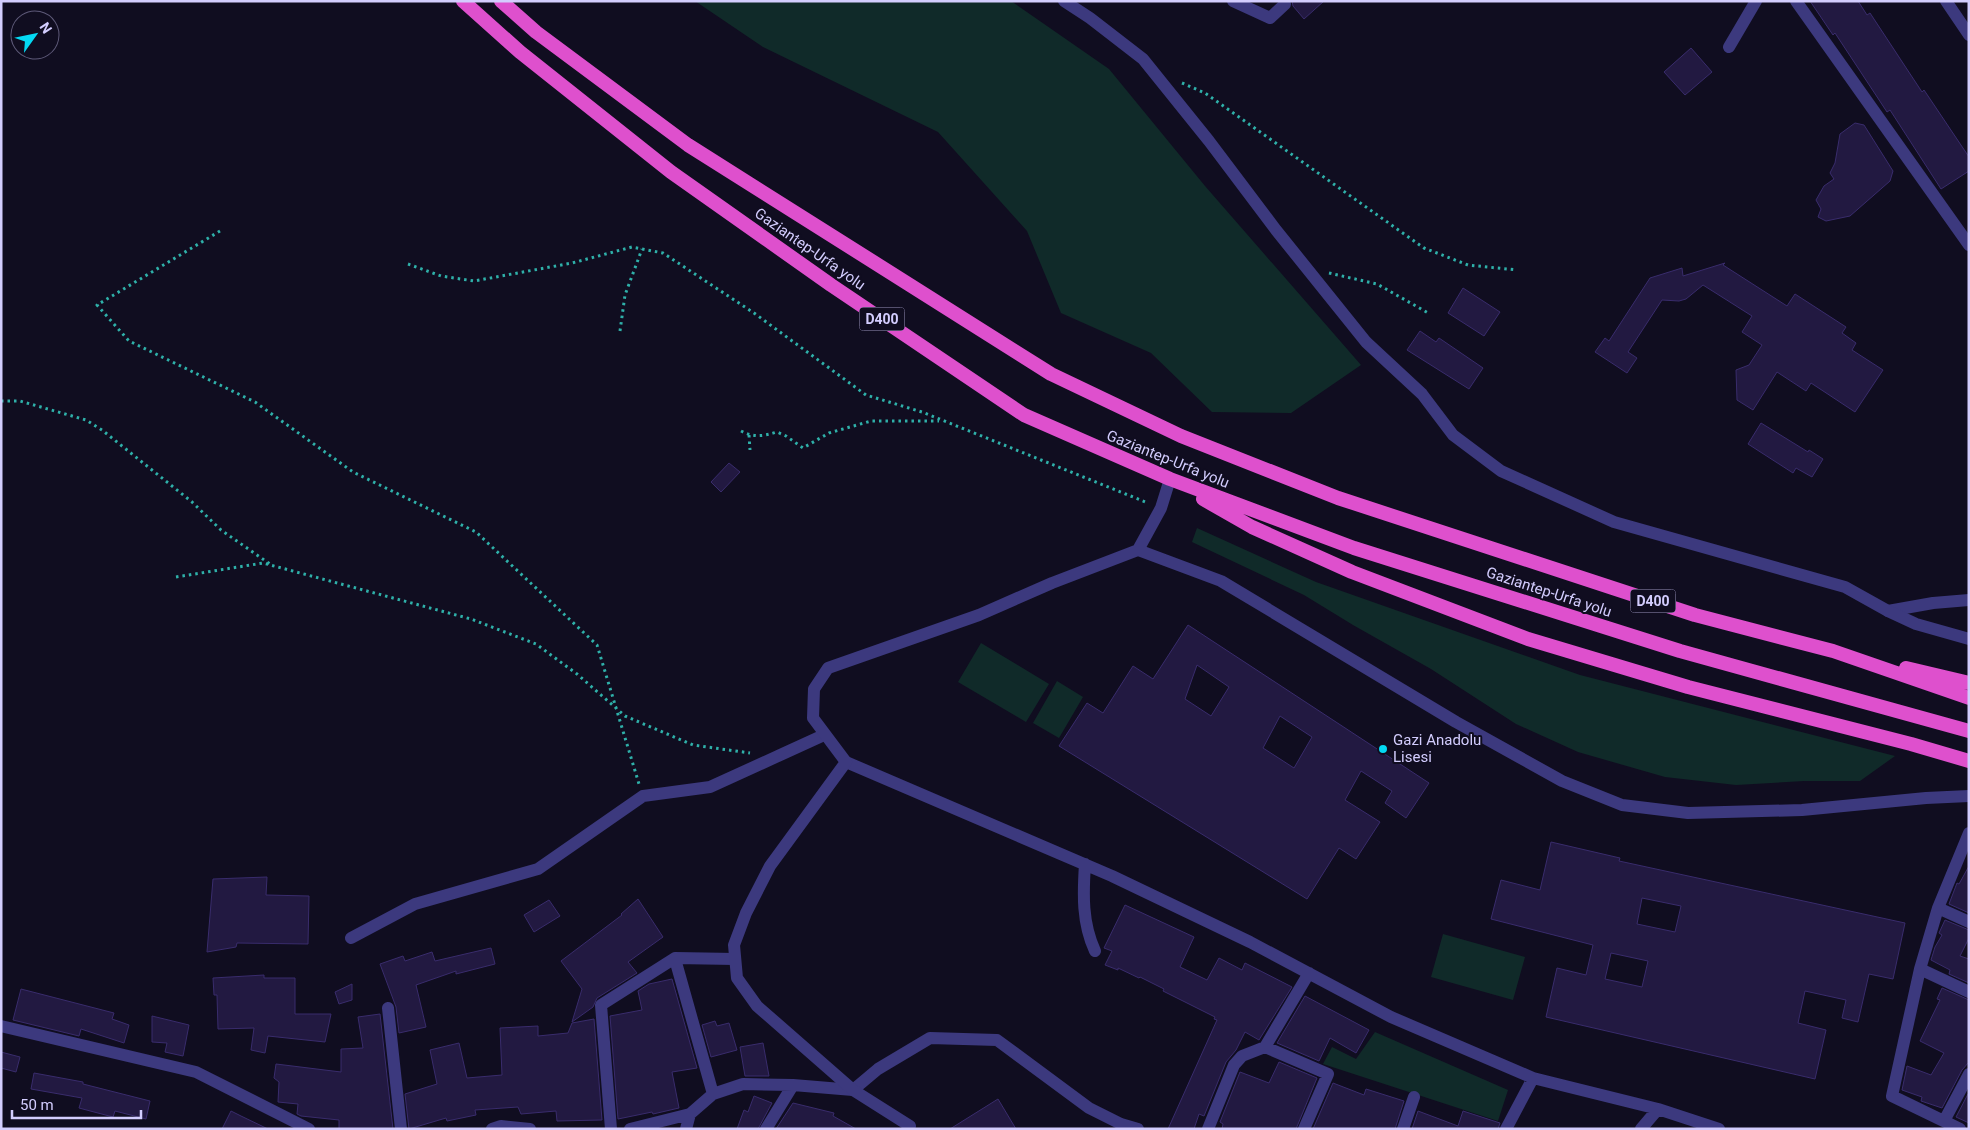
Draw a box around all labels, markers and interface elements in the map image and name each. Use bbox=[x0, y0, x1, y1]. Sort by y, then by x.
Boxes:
north arrow bbox=[10, 10, 60, 60]
text: N bbox=[36, 19, 55, 36]
street label: Gaziantep-Urfa yolu bbox=[751, 204, 869, 294]
road number: D400 bbox=[860, 308, 904, 330]
street label: Gaziantep-Urfa yolu bbox=[1104, 426, 1232, 492]
street label: Gaziantep-Urfa yolu bbox=[1484, 563, 1614, 621]
road number: D400 bbox=[1630, 590, 1676, 612]
place label: Gazi Anadolu Lisesi bbox=[1393, 731, 1481, 766]
marker: Gazi Anadolu Lisesi bbox=[1377, 743, 1389, 755]
scale bar bbox=[12, 1088, 141, 1120]
text: 50 m bbox=[20, 1096, 54, 1114]

